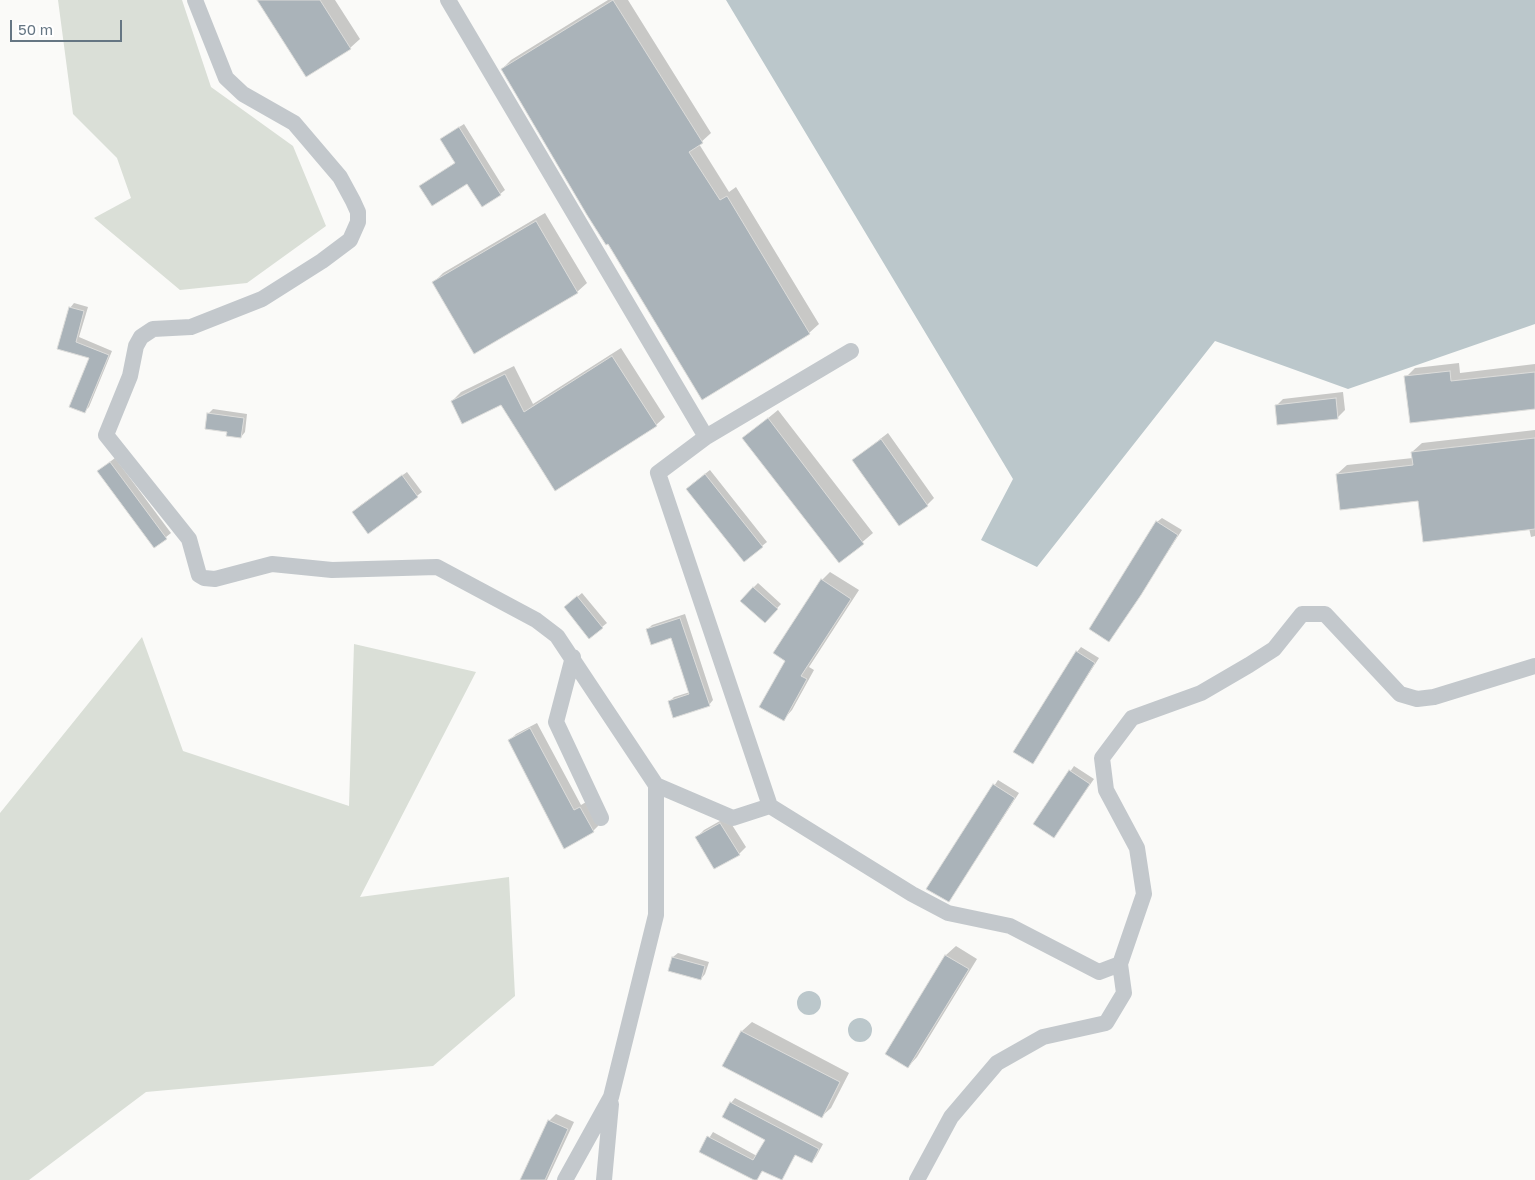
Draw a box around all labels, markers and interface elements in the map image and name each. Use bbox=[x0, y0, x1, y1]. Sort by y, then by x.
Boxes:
scale bar bbox=[12, 10, 125, 42]
text: 50 m bbox=[18, 20, 53, 38]

